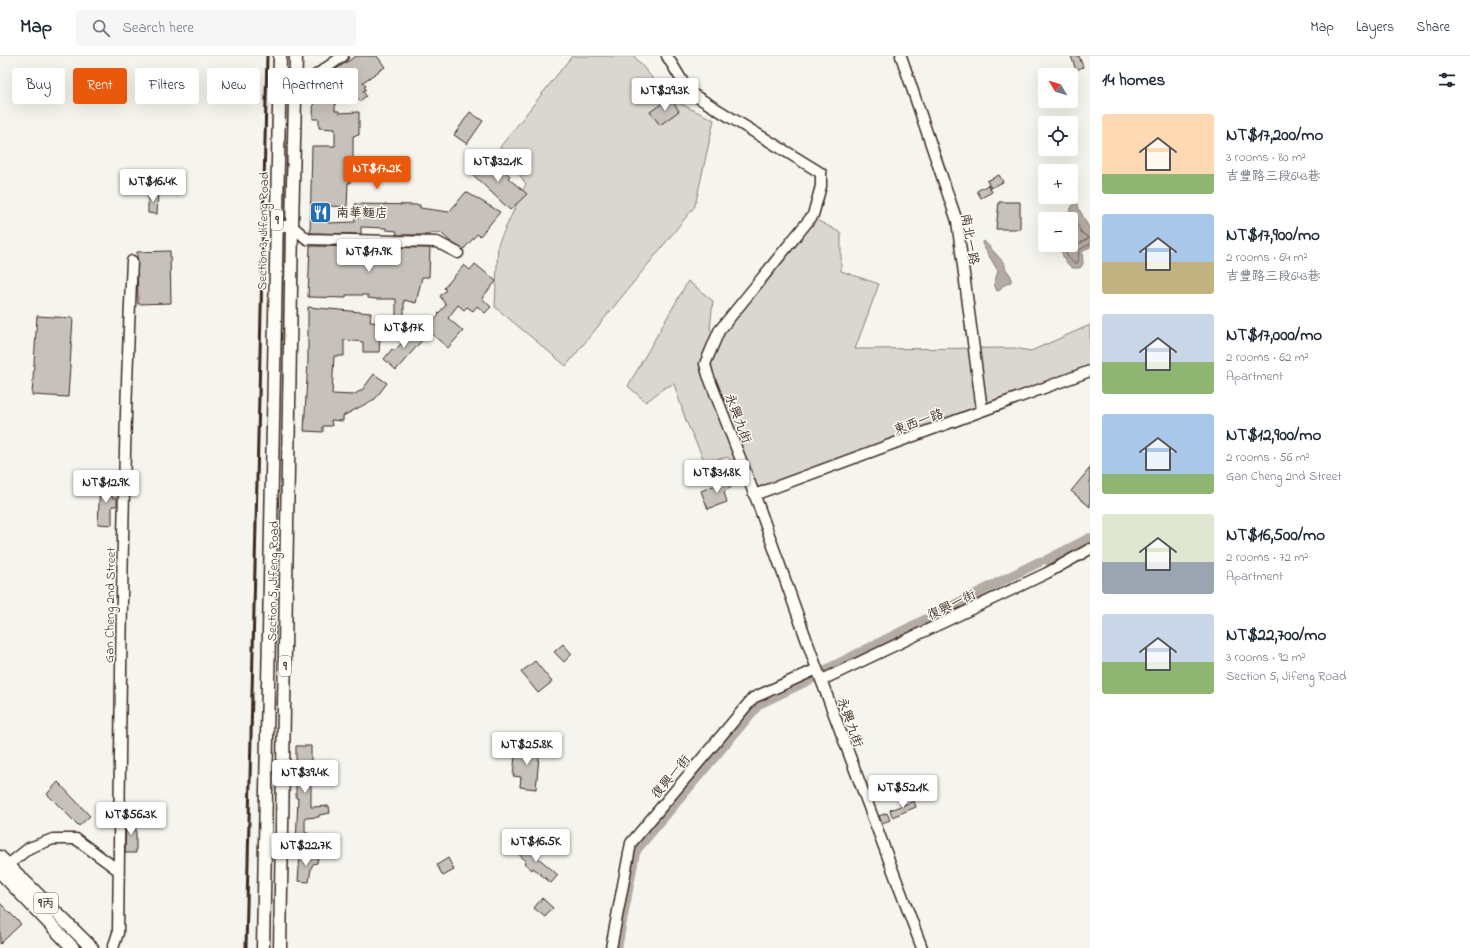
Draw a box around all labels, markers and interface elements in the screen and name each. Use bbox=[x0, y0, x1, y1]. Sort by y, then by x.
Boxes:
search box bbox=[76, 10, 356, 46]
text: Map bbox=[20, 14, 52, 41]
icon: search bbox=[90, 17, 112, 39]
text: Search here bbox=[122, 17, 194, 39]
text: Map bbox=[1310, 17, 1334, 38]
text: Layers bbox=[1356, 17, 1394, 38]
text: Share bbox=[1416, 17, 1450, 38]
chip: Buy bbox=[12, 68, 65, 104]
chip: Rent bbox=[73, 68, 127, 104]
chip: Filters bbox=[135, 68, 199, 104]
chip: New bbox=[207, 68, 260, 104]
chip: Apartment bbox=[268, 68, 358, 104]
north arrow bbox=[1038, 68, 1078, 108]
map controls bbox=[1038, 68, 1078, 252]
text: 14 homes bbox=[1102, 68, 1165, 93]
icon: filters bbox=[1436, 69, 1458, 91]
pin: NT$29.3K bbox=[624, 78, 706, 112]
text: NT$29.3K bbox=[641, 81, 689, 100]
button: locate bbox=[1038, 116, 1078, 156]
text: NT$17,200/mo bbox=[1226, 123, 1323, 148]
icon: home bbox=[1134, 130, 1182, 178]
text: 3 rooms · 80 m² bbox=[1226, 148, 1306, 167]
pin: NT$32.1K bbox=[457, 149, 539, 183]
text: NT$32.1K bbox=[473, 152, 523, 171]
pin: NT$17.2K bbox=[336, 156, 418, 190]
text: NT$17.2K bbox=[353, 159, 402, 178]
button: + bbox=[1038, 164, 1078, 204]
text: 吉豐路三段643巷 bbox=[1226, 167, 1320, 186]
pin: NT$16.4K bbox=[112, 169, 194, 203]
street label: Section 3, Jifeng Road bbox=[253, 171, 275, 290]
text: NT$16.4K bbox=[129, 172, 177, 191]
restaurant icon: 南華麵店 bbox=[308, 199, 334, 225]
place label: 南華麵店 bbox=[336, 204, 388, 223]
road number: 9 bbox=[271, 210, 283, 230]
street label: 南北一路 bbox=[956, 212, 983, 267]
button: − bbox=[1038, 212, 1078, 252]
text: NT$17,900/mo bbox=[1226, 223, 1320, 248]
icon: home bbox=[1134, 230, 1182, 278]
pin: NT$17.9K bbox=[328, 239, 410, 273]
text: NT$17.9K bbox=[346, 242, 392, 261]
text: 2 rooms · 64 m² bbox=[1226, 248, 1308, 267]
text: 吉豐路三段643巷 bbox=[1226, 267, 1320, 286]
pin: NT$17K bbox=[371, 315, 437, 349]
text: NT$17K bbox=[384, 318, 424, 337]
text: NT$17,000/mo bbox=[1226, 323, 1322, 348]
icon: home bbox=[1134, 330, 1182, 378]
text: 2 rooms · 62 m² bbox=[1226, 348, 1309, 367]
text: Apartment bbox=[1226, 367, 1283, 386]
street label: 永興九街 bbox=[719, 391, 756, 446]
street label: 東西一路 bbox=[891, 405, 946, 440]
text: NT$12,900/mo bbox=[1226, 423, 1321, 448]
icon: home bbox=[1134, 430, 1182, 478]
text: 2 rooms · 56 m² bbox=[1226, 448, 1310, 467]
pin: NT$31.8K bbox=[676, 460, 758, 494]
text: NT$31.8K bbox=[693, 463, 741, 482]
text: Gan Cheng 2nd Street bbox=[1226, 467, 1342, 486]
pin: NT$12.9K bbox=[65, 470, 147, 504]
text: NT$12.9K bbox=[82, 473, 130, 492]
street label: Section 5, Jifeng Road bbox=[263, 520, 285, 641]
text: NT$16,500/mo bbox=[1226, 523, 1325, 548]
icon: home bbox=[1134, 530, 1182, 578]
street label: Gan Cheng 2nd Street bbox=[100, 546, 122, 663]
text: 2 rooms · 72 m² bbox=[1226, 548, 1308, 567]
text: Apartment bbox=[1226, 567, 1283, 586]
street label: 復興一街 bbox=[924, 585, 979, 625]
text: NT$22,700/mo bbox=[1226, 623, 1326, 648]
icon: home bbox=[1134, 630, 1182, 678]
text: 3 rooms · 92 m² bbox=[1226, 648, 1306, 667]
road number: 9 bbox=[279, 656, 291, 676]
text: Section 5, Jifeng Road bbox=[1226, 667, 1346, 686]
street label: 永興九街 bbox=[832, 695, 867, 750]
pin: NT$25.8K bbox=[486, 732, 568, 766]
text: NT$25.8K bbox=[501, 735, 553, 754]
street label: 復興一街 bbox=[647, 751, 695, 803]
pin: NT$39.4K bbox=[264, 760, 346, 794]
text: NT$39.4K bbox=[281, 763, 329, 782]
pin: NT$52.1K bbox=[862, 775, 944, 809]
text: NT$52.1K bbox=[877, 778, 929, 797]
pin: NT$56.3K bbox=[90, 802, 172, 836]
text: NT$56.3K bbox=[105, 805, 157, 824]
pin: NT$16.5K bbox=[495, 829, 577, 863]
text: NT$16.5K bbox=[511, 832, 561, 851]
pin: NT$22.7K bbox=[265, 833, 347, 867]
text: NT$22.7K bbox=[280, 836, 332, 855]
road number: 9丙 bbox=[34, 893, 58, 913]

